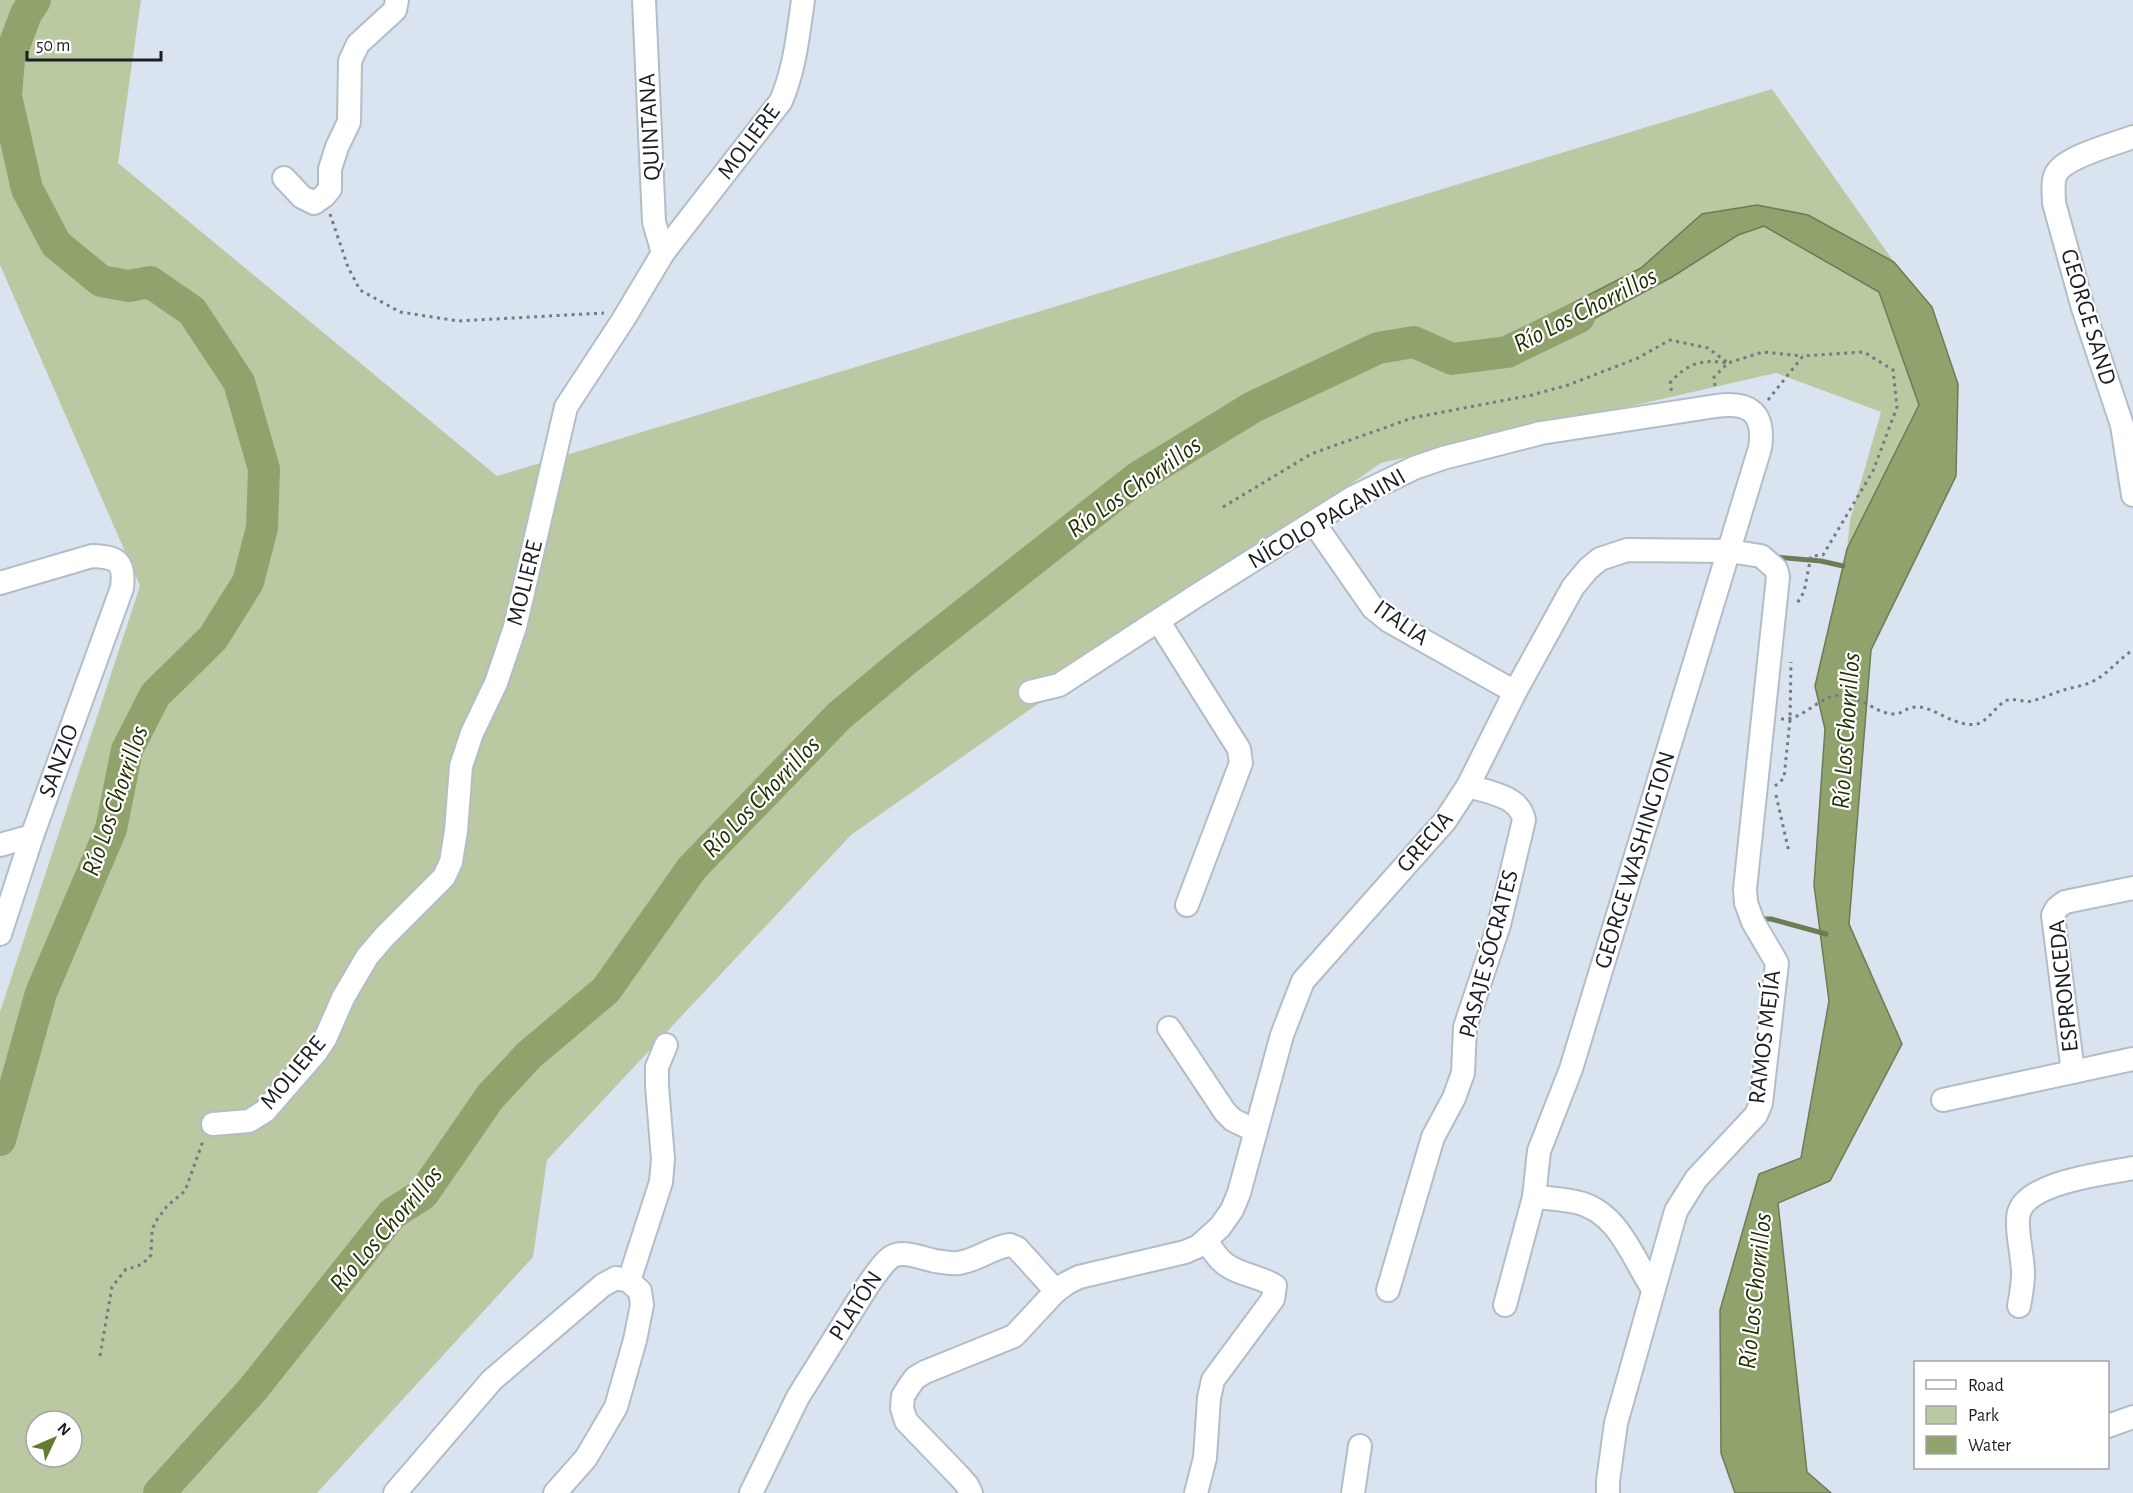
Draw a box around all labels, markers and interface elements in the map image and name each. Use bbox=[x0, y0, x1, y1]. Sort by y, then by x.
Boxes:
scale bar bbox=[27, 24, 160, 62]
text: 50 m bbox=[36, 37, 70, 55]
street label: QUINTANA bbox=[635, 73, 665, 181]
street label: MOLIERE bbox=[713, 100, 785, 184]
street label: GEORGE SAND bbox=[2056, 246, 2120, 388]
water label: Río Los Chorrillos bbox=[1509, 263, 1661, 357]
water label: Río Los Chorrillos bbox=[1062, 431, 1206, 543]
street label: NÍCOLO PAGANINI bbox=[1243, 463, 1410, 574]
street label: MOLIERE bbox=[503, 537, 547, 628]
street label: ITALIA bbox=[1369, 596, 1433, 650]
water label: Río Los Chorrillos bbox=[1828, 652, 1864, 810]
street label: SANZIO bbox=[35, 721, 83, 801]
water label: Río Los Chorrillos bbox=[77, 723, 153, 879]
water label: Río Los Chorrillos bbox=[697, 732, 825, 862]
street label: GEORGE WASHINGTON bbox=[1591, 749, 1679, 971]
street label: GRECIA bbox=[1392, 807, 1458, 877]
street label: PASAJE SÓCRATES bbox=[1453, 867, 1523, 1041]
street label: ESPRONCEDA bbox=[2045, 919, 2083, 1053]
street label: RAMOS MEJÍA bbox=[1743, 968, 1785, 1105]
street label: MOLIERE bbox=[256, 1032, 330, 1114]
water label: Río Los Chorrillos bbox=[325, 1161, 447, 1297]
water label: Río Los Chorrillos bbox=[1734, 1212, 1776, 1370]
street label: PLATÓN bbox=[823, 1266, 887, 1345]
legend bbox=[1914, 1361, 2109, 1469]
text: Road bbox=[1968, 1377, 2004, 1395]
text: Park bbox=[1968, 1407, 2000, 1425]
north arrow bbox=[24, 1409, 84, 1469]
text: N bbox=[54, 1420, 74, 1439]
text: Water bbox=[1968, 1437, 2011, 1455]

